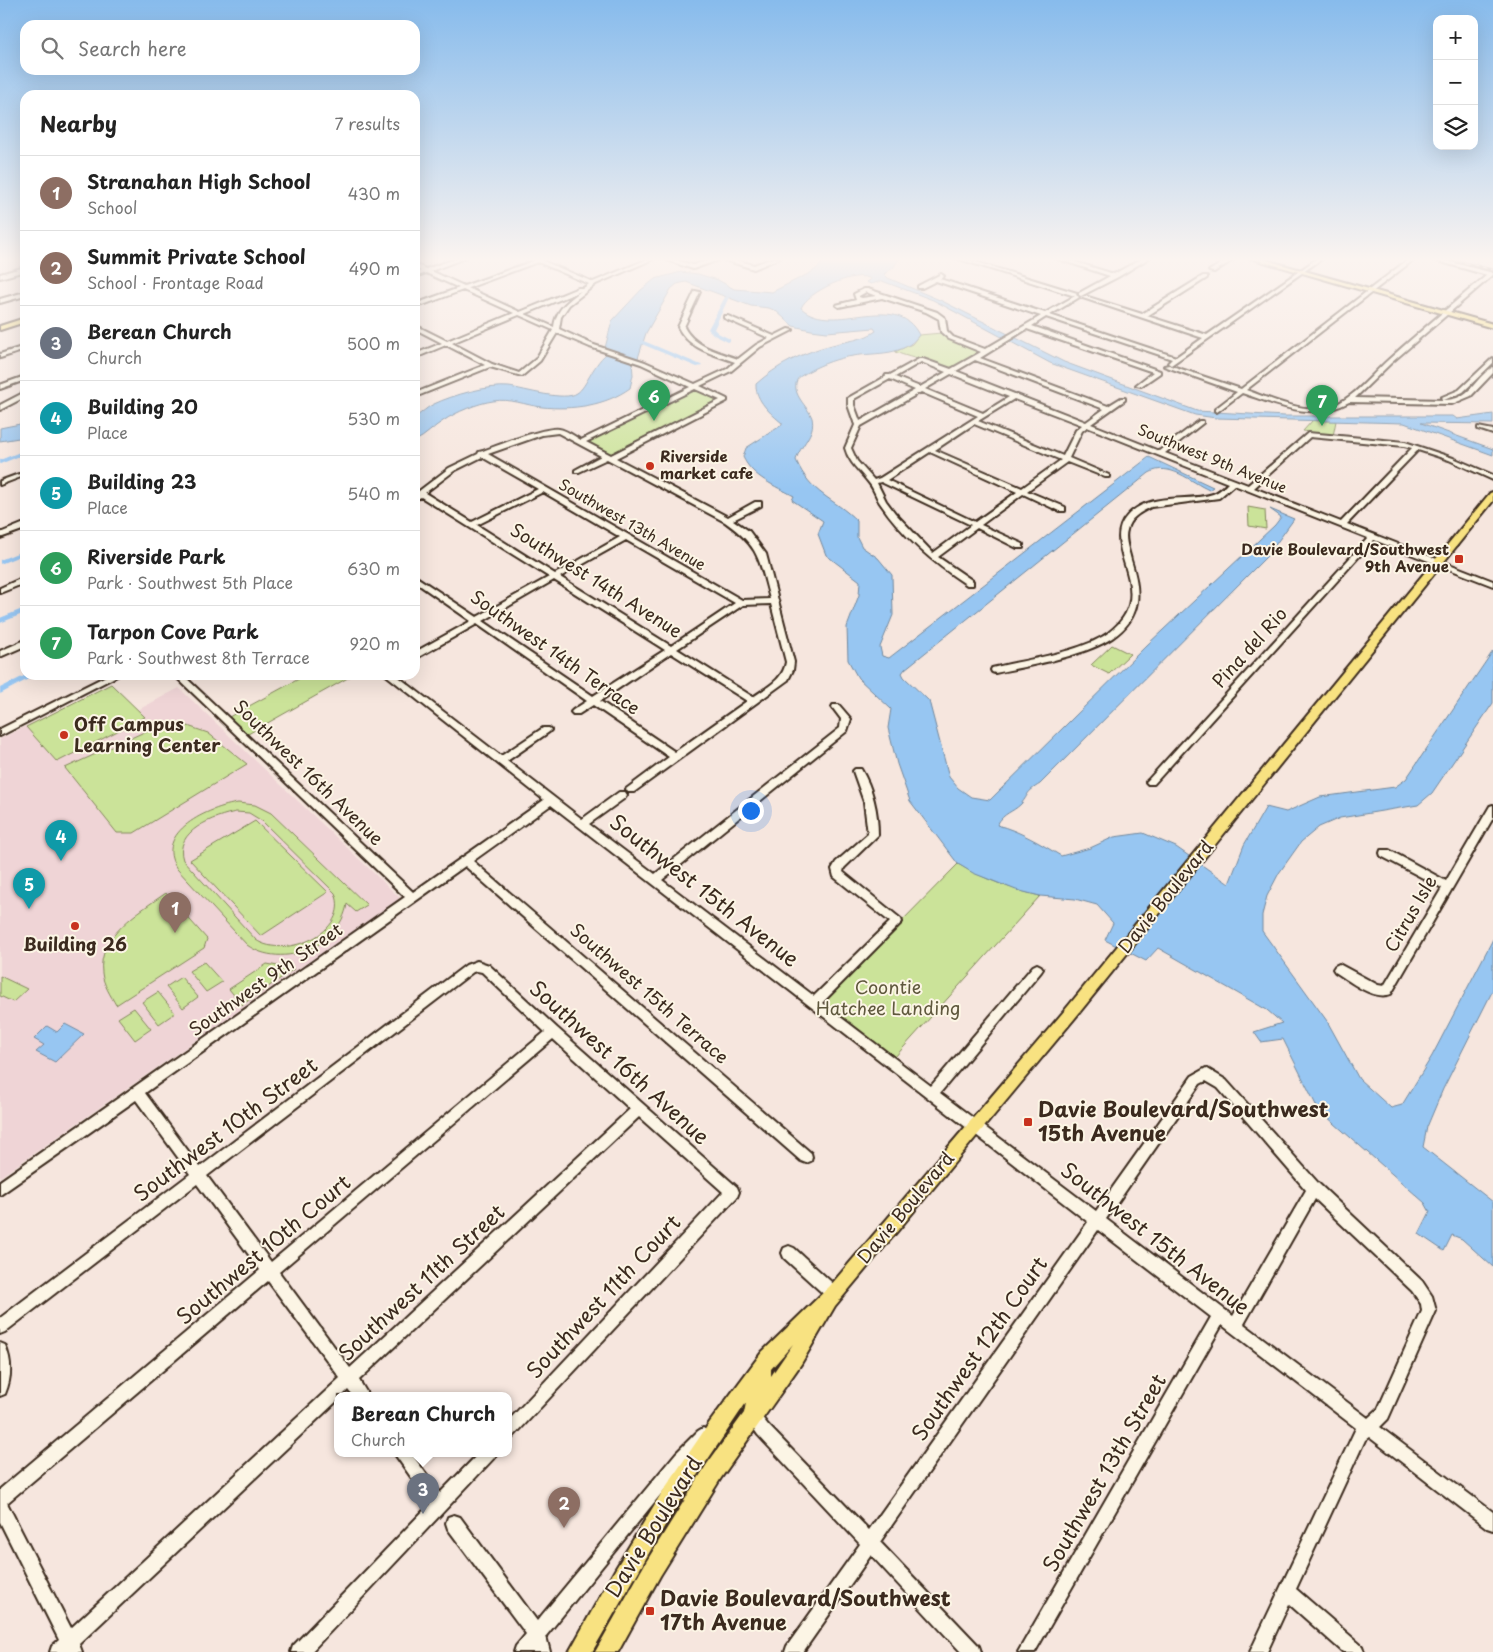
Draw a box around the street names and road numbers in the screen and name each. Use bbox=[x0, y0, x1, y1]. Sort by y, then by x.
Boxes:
street label: Southwest 9th Avenue bbox=[1135, 417, 1291, 498]
street label: Southwest 13th Avenue bbox=[555, 472, 710, 575]
street label: Southwest 14th Avenue bbox=[506, 516, 688, 644]
street label: Southwest 14th Terrace bbox=[465, 583, 646, 721]
street label: Pina del Rio bbox=[1205, 601, 1293, 693]
street label: Southwest 16th Avenue bbox=[228, 693, 390, 851]
street label: Southwest 15th Avenue bbox=[604, 805, 807, 974]
street label: Davie Boulevard bbox=[1111, 834, 1219, 958]
street label: Citrus Isle bbox=[1377, 870, 1443, 957]
street label: Southwest 9th Street bbox=[183, 916, 347, 1042]
street label: Southwest 15th Terrace bbox=[565, 916, 735, 1069]
street label: Southwest 16th Avenue bbox=[523, 972, 717, 1151]
street label: Southwest 10th Street bbox=[126, 1048, 324, 1208]
street label: Davie Boulevard bbox=[850, 1145, 960, 1269]
street label: Southwest 15th Avenue bbox=[1055, 1153, 1258, 1322]
street label: Southwest 10th Court bbox=[169, 1166, 357, 1331]
street label: Southwest 11th Street bbox=[330, 1196, 511, 1367]
street label: Southwest 11th Court bbox=[518, 1207, 687, 1385]
street label: Southwest 12th Court bbox=[903, 1249, 1054, 1447]
street label: Southwest 13th Street bbox=[1033, 1367, 1173, 1577]
street label: Davie Boulevard bbox=[596, 1449, 709, 1603]

